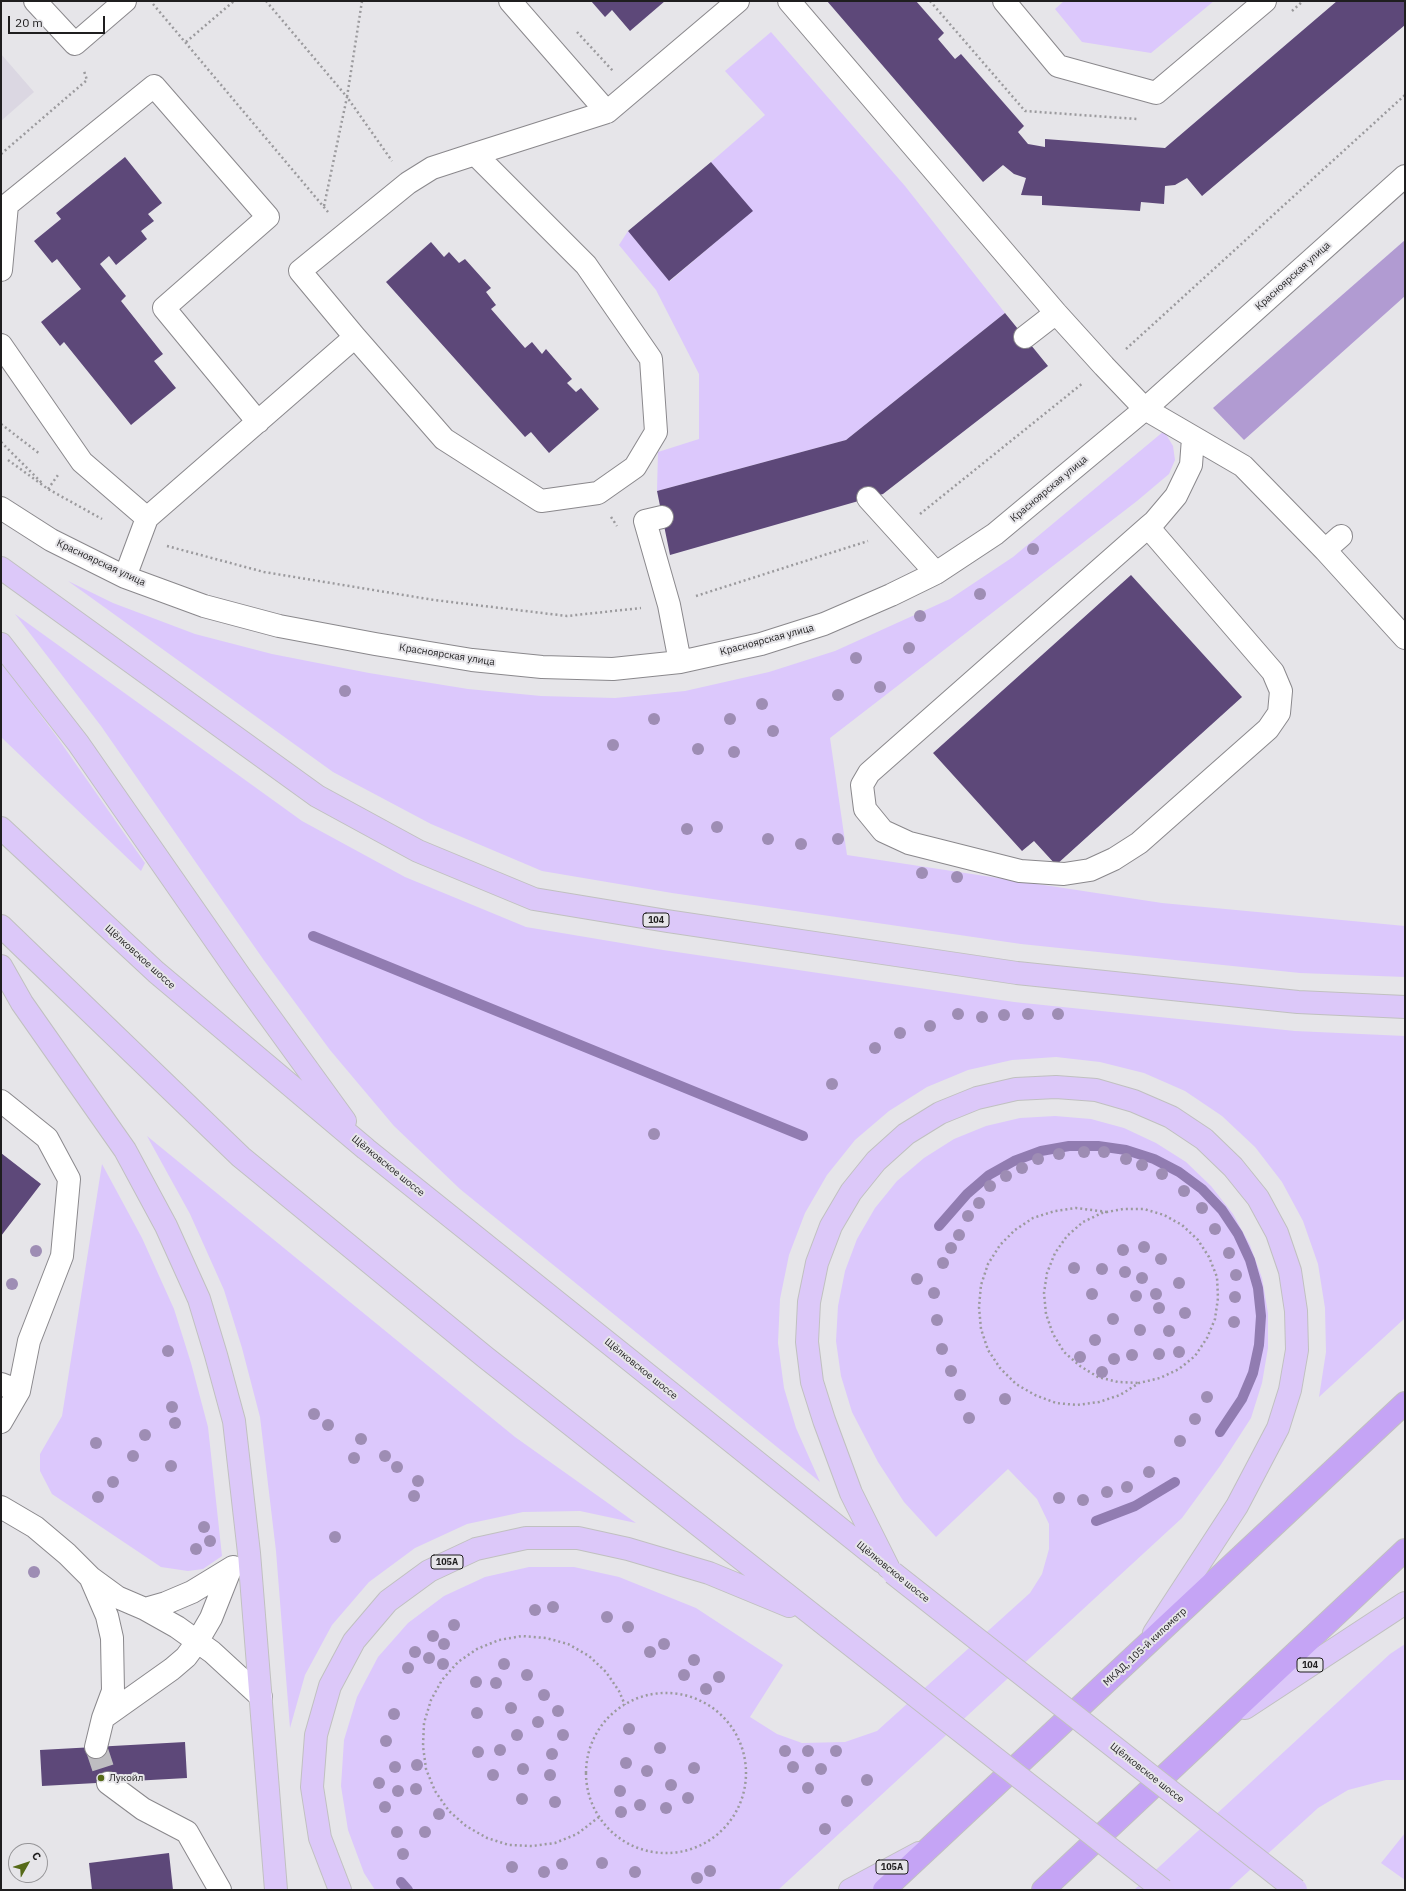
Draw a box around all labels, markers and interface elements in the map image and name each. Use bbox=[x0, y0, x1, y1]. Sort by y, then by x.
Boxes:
scale bar bbox=[10, 8, 107, 34]
text: 20 m bbox=[15, 15, 43, 30]
street label: Красноярская улица bbox=[1253, 239, 1333, 313]
street label: Красноярская улица bbox=[1008, 453, 1090, 525]
street label: Красноярская улица bbox=[55, 537, 147, 589]
street label: Красноярская улица bbox=[719, 622, 815, 658]
street label: Красноярская улица bbox=[398, 642, 496, 668]
road number: 104 bbox=[643, 913, 669, 927]
street label: Щёлковское шоссе bbox=[102, 922, 178, 992]
street label: Щёлковское шоссе bbox=[349, 1133, 427, 1199]
street label: Щёлковское шоссе bbox=[602, 1336, 680, 1402]
street label: Щёлковское шоссе bbox=[854, 1539, 932, 1605]
road number: 105A bbox=[431, 1555, 463, 1569]
street label: МКАД, 105-й километр bbox=[1101, 1605, 1189, 1689]
road number: 104 bbox=[1297, 1658, 1323, 1672]
street label: Щёлковское шоссе bbox=[1108, 1740, 1186, 1806]
place label: Лукойл bbox=[109, 1772, 143, 1784]
marker: Лукойл bbox=[96, 1773, 106, 1783]
north arrow bbox=[8, 1843, 48, 1883]
text: С bbox=[29, 1849, 44, 1863]
road number: 105A bbox=[876, 1860, 908, 1874]

